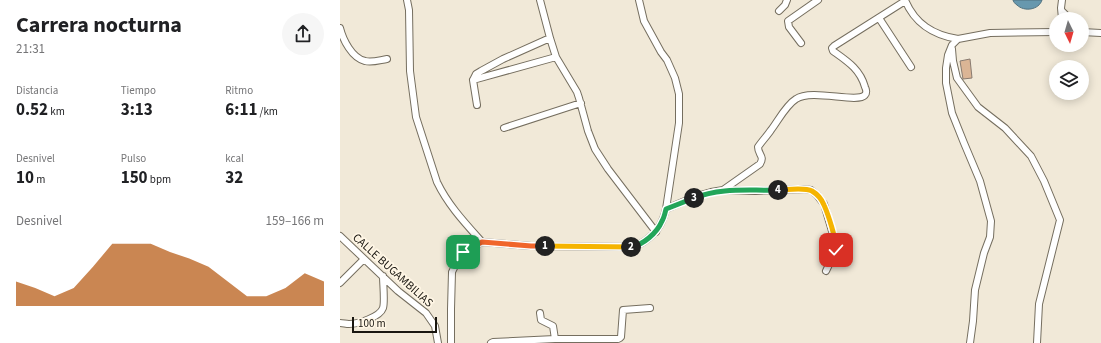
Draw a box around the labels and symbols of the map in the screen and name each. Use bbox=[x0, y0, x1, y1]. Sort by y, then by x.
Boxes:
north arrow bbox=[1049, 12, 1089, 52]
pin: 4 bbox=[768, 180, 788, 200]
pin: 3 bbox=[684, 188, 704, 208]
street label: CALLE BUGAMBILIAS bbox=[349, 230, 437, 311]
pin bbox=[819, 233, 853, 267]
pin bbox=[446, 235, 480, 269]
pin: 1 bbox=[535, 236, 555, 256]
pin: 2 bbox=[621, 237, 641, 257]
scale bar bbox=[352, 315, 437, 334]

